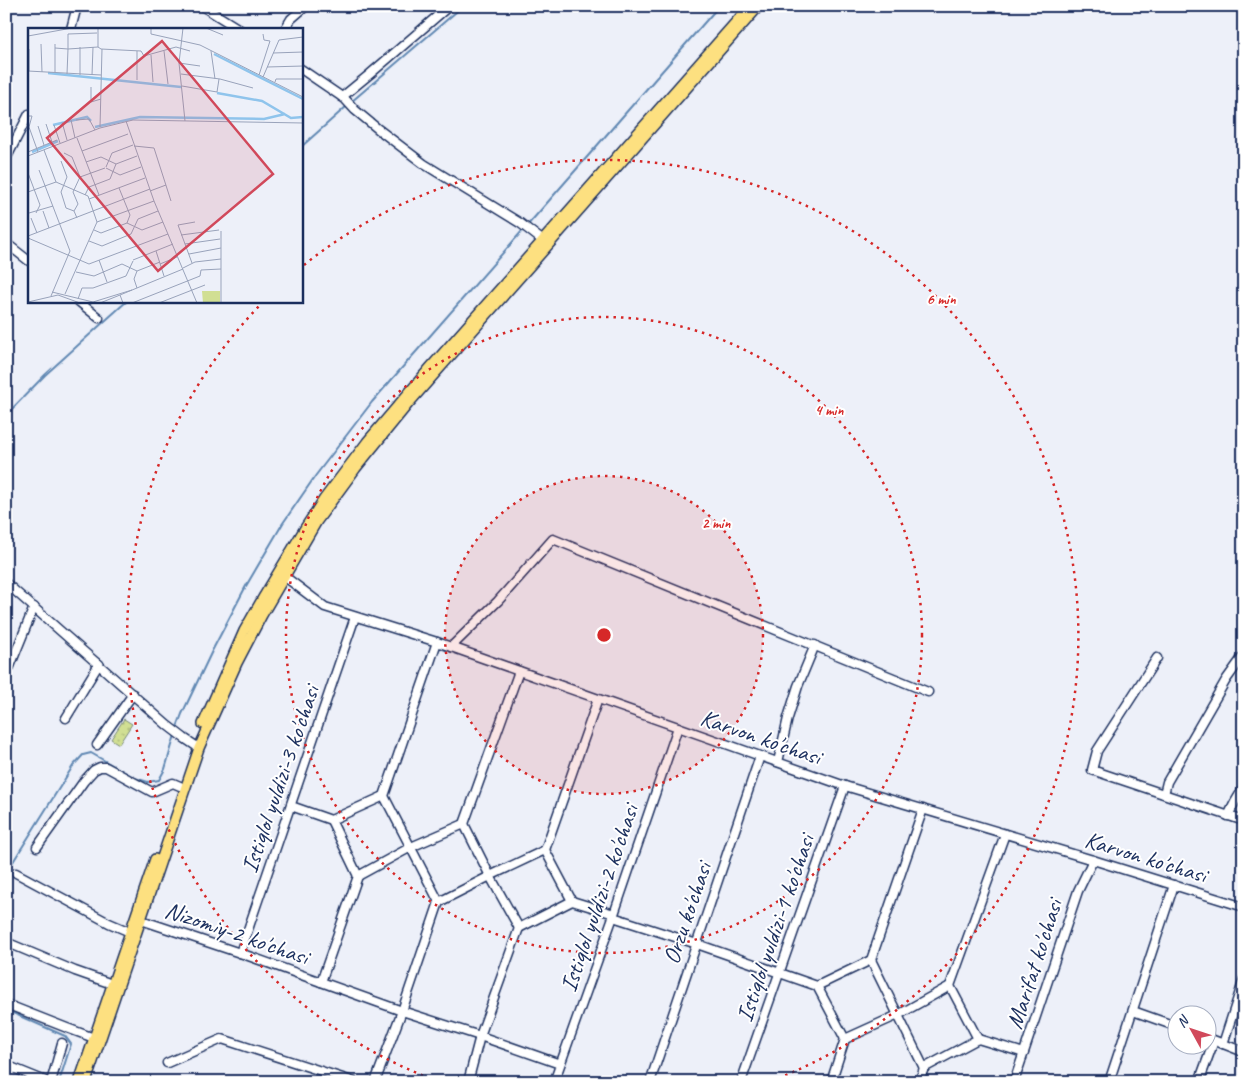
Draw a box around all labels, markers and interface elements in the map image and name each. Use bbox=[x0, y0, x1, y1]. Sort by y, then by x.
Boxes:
inset map bbox=[28, 28, 302, 302]
text: 6 min bbox=[926, 290, 957, 309]
text: 4 min bbox=[815, 401, 844, 420]
text: 2 min bbox=[702, 514, 731, 533]
centre of rings bbox=[595, 626, 613, 644]
street label: Istiqlol yuldizi-3 ko'chasi bbox=[234, 679, 327, 876]
street label: Karvon ko'chasi bbox=[697, 702, 828, 772]
street label: Istiqlol yuldizi-2 ko'chasi bbox=[553, 798, 646, 995]
street label: Karvon ko'chasi bbox=[1081, 824, 1213, 890]
street label: Istiqlol yuldizi-1 ko'chasi bbox=[729, 828, 822, 1025]
street label: Orzu ko'chasi bbox=[656, 856, 719, 968]
street label: Marifat ko'chasi bbox=[999, 893, 1070, 1033]
street label: Nizomiy-2 ko'chasi bbox=[161, 894, 315, 972]
north arrow bbox=[1168, 1006, 1218, 1056]
text: N bbox=[1173, 1011, 1193, 1031]

